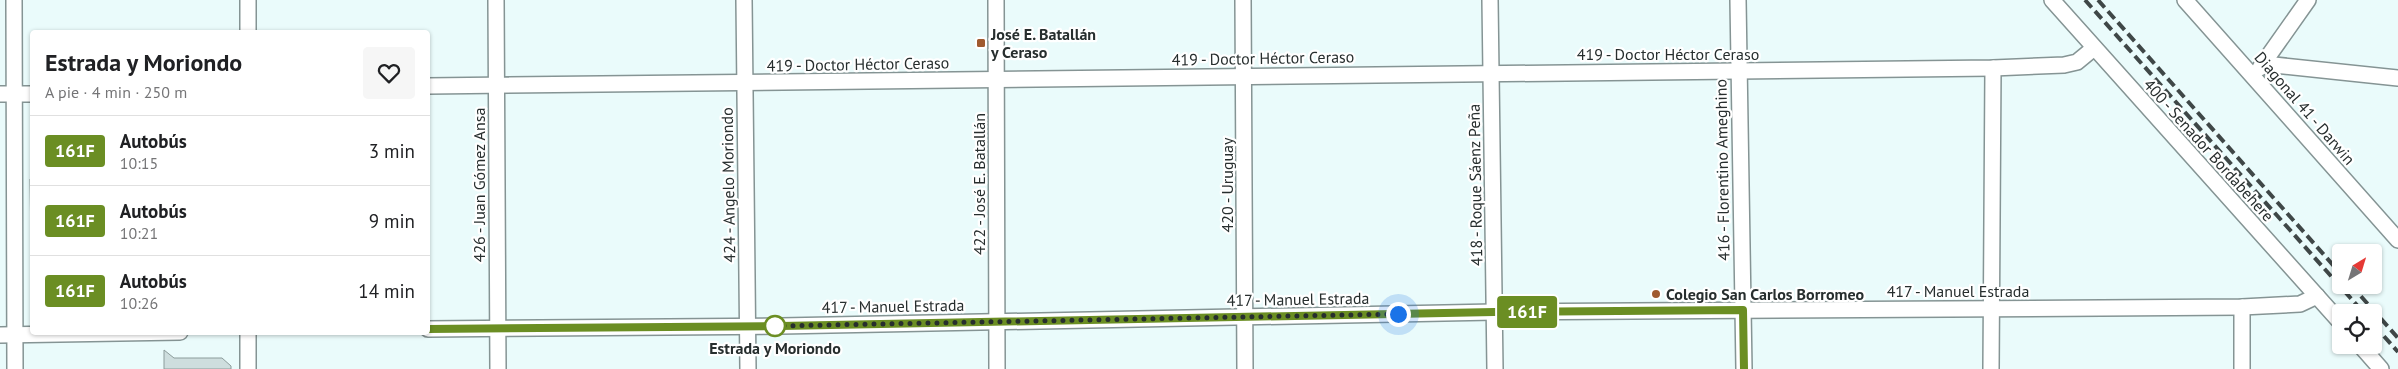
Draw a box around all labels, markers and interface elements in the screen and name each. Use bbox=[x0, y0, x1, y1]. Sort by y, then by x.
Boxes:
place label: José E. Batallán y Ceraso bbox=[990, 24, 1096, 62]
marker: José E. Batallán y Ceraso bbox=[975, 37, 987, 49]
street label: 419 - Doctor Héctor Ceraso bbox=[1577, 44, 1759, 64]
street label: 419 - Doctor Héctor Ceraso bbox=[1172, 46, 1354, 70]
text: Estrada y Moriondo bbox=[45, 47, 242, 78]
button: heart bbox=[363, 47, 415, 99]
street label: Diagonal 41 - Darwin bbox=[2250, 47, 2360, 169]
street label: 419 - Doctor Héctor Ceraso bbox=[767, 52, 949, 76]
street label: 400 - Senador Bordabehere bbox=[2140, 74, 2278, 226]
street label: 416 - Florentino Ameghino bbox=[1710, 79, 1734, 261]
text: A pie · 4 min · 250 m bbox=[45, 82, 187, 102]
street label: 418 - Roque Sáenz Peña bbox=[1464, 104, 1486, 266]
street label: 424 - Angelo Moriondo bbox=[717, 107, 739, 263]
street label: 426 - Juan Gómez Ansa bbox=[469, 108, 489, 262]
street label: 422 - José E. Batallán bbox=[969, 113, 989, 255]
text: Autobús bbox=[120, 129, 187, 153]
street label: 420 - Uruguay bbox=[1217, 137, 1237, 233]
text: 161F bbox=[55, 139, 95, 162]
text: 3 min bbox=[369, 139, 415, 163]
text: 10:15 bbox=[120, 153, 158, 173]
text: Autobús bbox=[120, 199, 187, 223]
text: 161F bbox=[55, 209, 95, 232]
text: 9 min bbox=[369, 209, 415, 233]
text: 10:21 bbox=[120, 223, 158, 243]
north arrow bbox=[2332, 244, 2382, 294]
map controls bbox=[2332, 244, 2382, 354]
text: Autobús bbox=[120, 269, 187, 293]
text: 161F bbox=[55, 279, 95, 302]
text: 14 min bbox=[358, 279, 415, 303]
street label: 417 - Manuel Estrada bbox=[1887, 281, 2029, 301]
place label: Colegio San Carlos Borromeo bbox=[1666, 284, 1864, 304]
street label: 417 - Manuel Estrada bbox=[1226, 288, 1370, 310]
marker: Colegio San Carlos Borromeo bbox=[1650, 288, 1662, 300]
text: 10:26 bbox=[120, 293, 158, 313]
street label: 417 - Manuel Estrada bbox=[821, 295, 965, 317]
line badge: 161F bbox=[1492, 296, 1562, 328]
text: 161F bbox=[1507, 300, 1547, 323]
your location bbox=[1386, 302, 1411, 327]
button: locate bbox=[2332, 304, 2382, 354]
marker: Estrada y Moriondo bbox=[764, 315, 786, 337]
place label: Estrada y Moriondo bbox=[709, 338, 841, 358]

